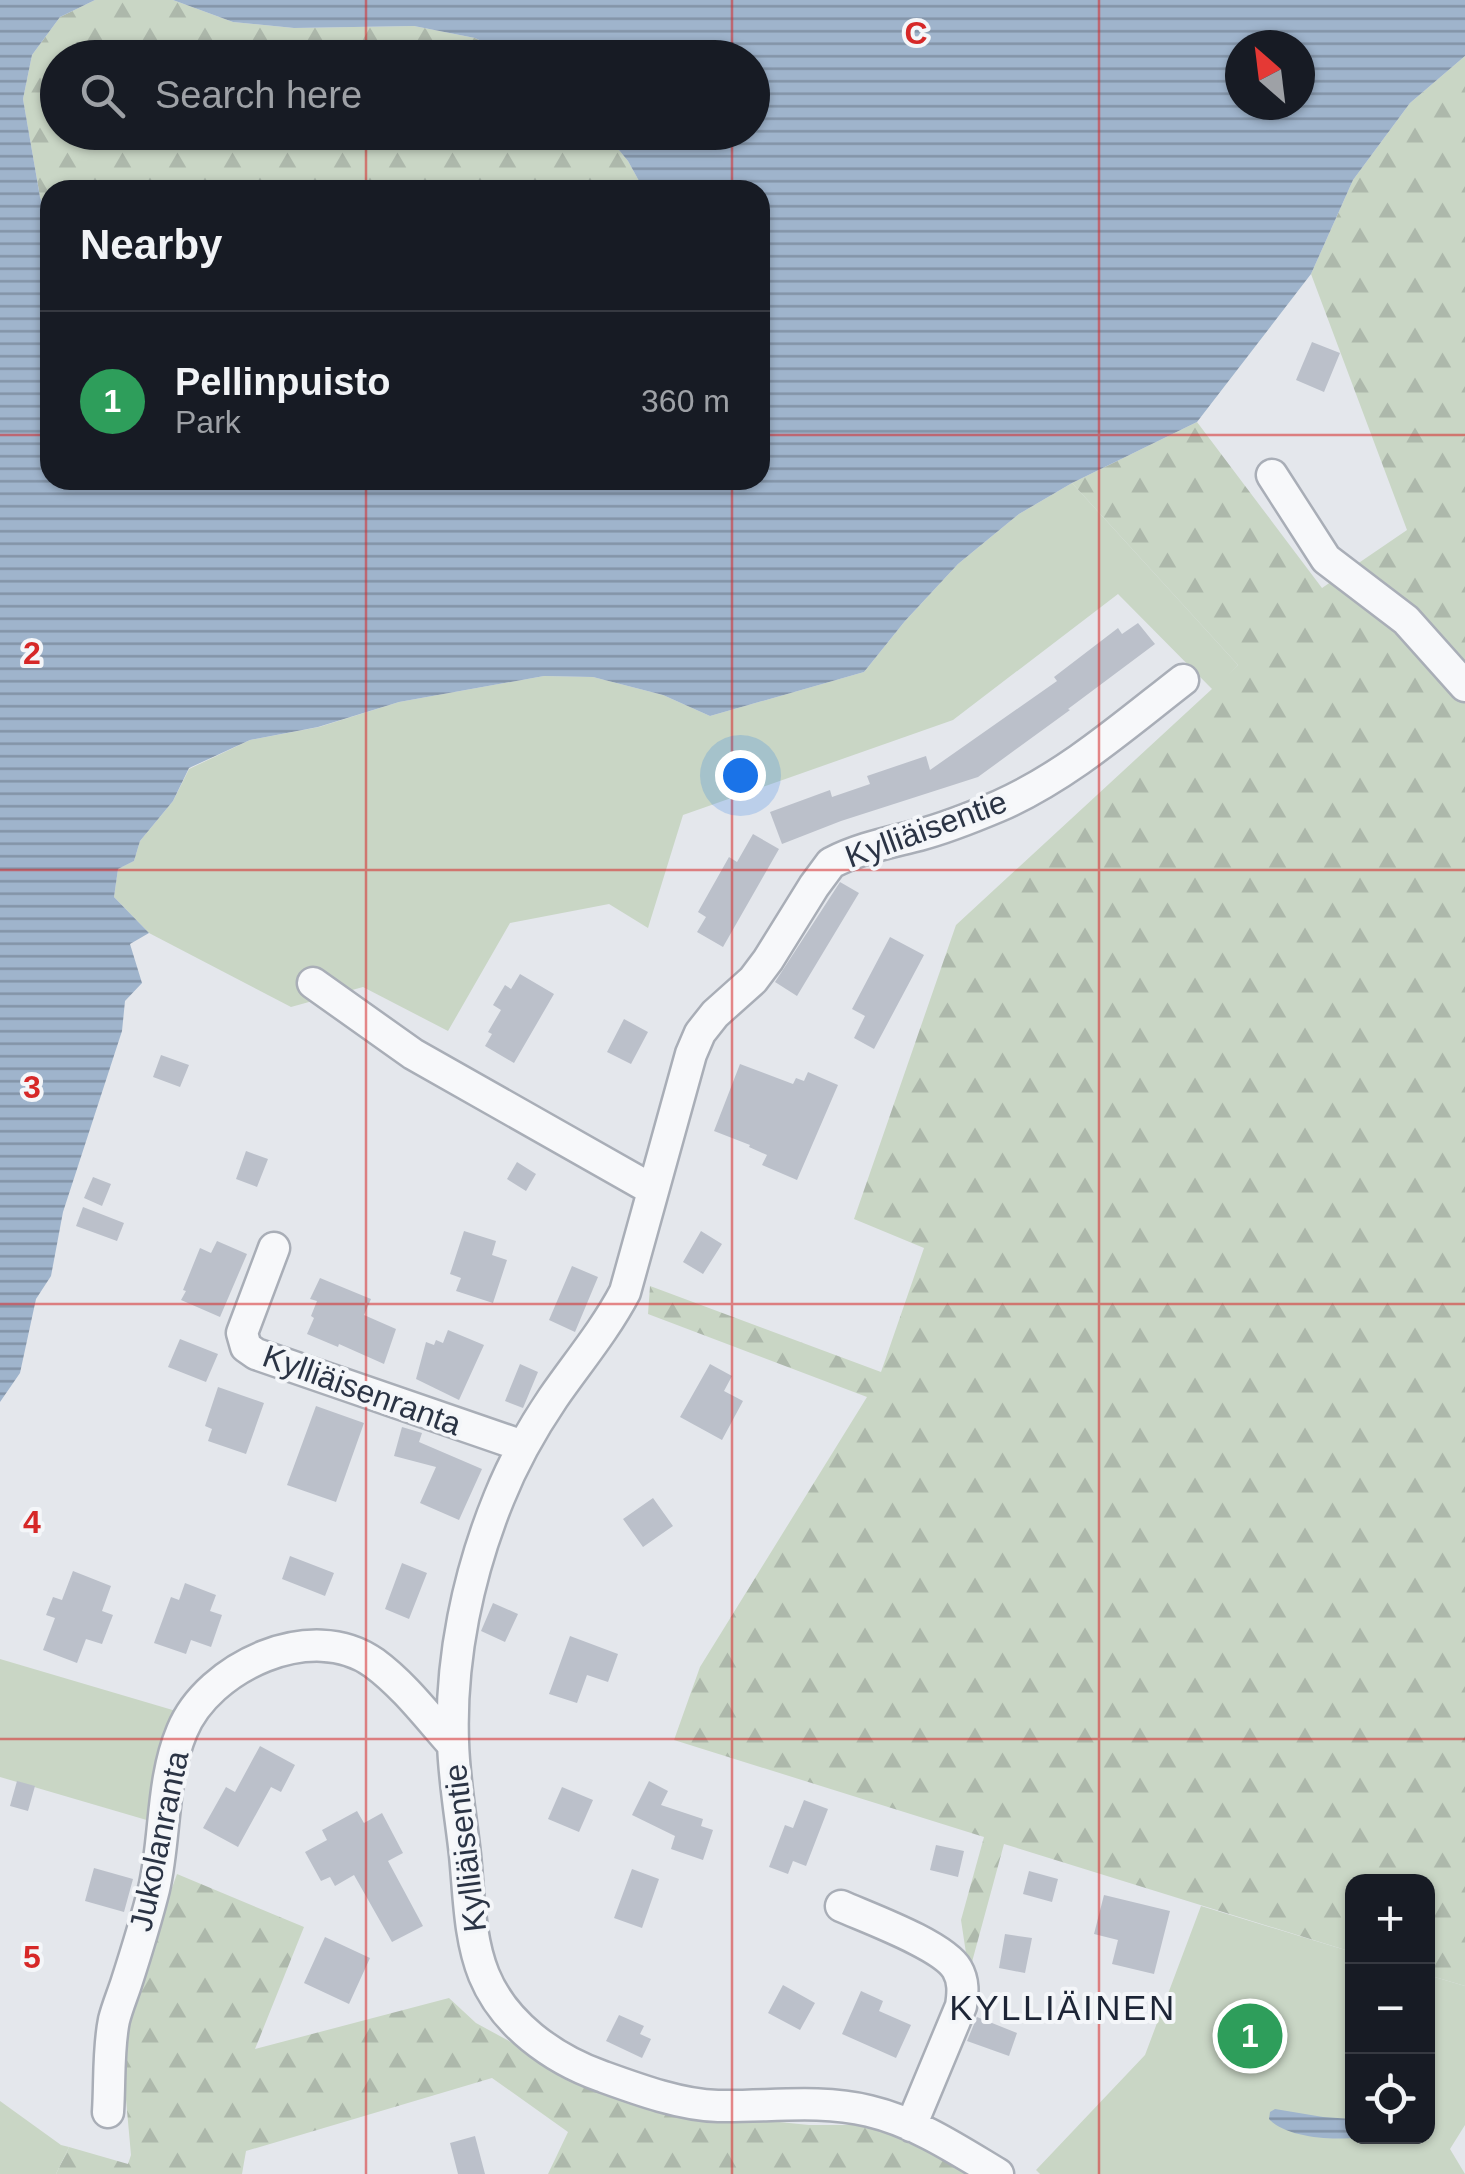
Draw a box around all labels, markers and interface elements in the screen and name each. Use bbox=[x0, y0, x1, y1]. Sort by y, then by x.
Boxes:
text: C bbox=[904, 15, 928, 51]
north arrow bbox=[1225, 30, 1315, 120]
search box bbox=[40, 40, 770, 150]
icon: search bbox=[75, 68, 130, 123]
text: Search here bbox=[155, 74, 362, 116]
text: Nearby bbox=[80, 221, 222, 268]
text: Pellinpuisto bbox=[175, 361, 390, 403]
text: 1 bbox=[104, 383, 121, 419]
text: 360 m bbox=[641, 383, 730, 419]
text: Park bbox=[175, 404, 241, 440]
text: 2 bbox=[23, 635, 41, 671]
your location bbox=[715, 750, 766, 801]
street label: Kylliäisentie bbox=[840, 783, 1012, 875]
text: 3 bbox=[23, 1069, 41, 1105]
street label: Kylliäisenranta bbox=[258, 1337, 466, 1443]
text: 4 bbox=[23, 1504, 41, 1540]
street label: Jukolanranta bbox=[122, 1747, 196, 1934]
street label: Kylliäisentie bbox=[437, 1762, 493, 1934]
map controls bbox=[1345, 1874, 1435, 2144]
button: + bbox=[1345, 1874, 1435, 1964]
text: 5 bbox=[23, 1939, 41, 1975]
button: − bbox=[1345, 1964, 1435, 2054]
district label: KYLLIÄINEN bbox=[949, 1988, 1177, 2027]
pin: 1 bbox=[1218, 1998, 1282, 2074]
button: locate bbox=[1345, 2054, 1435, 2144]

